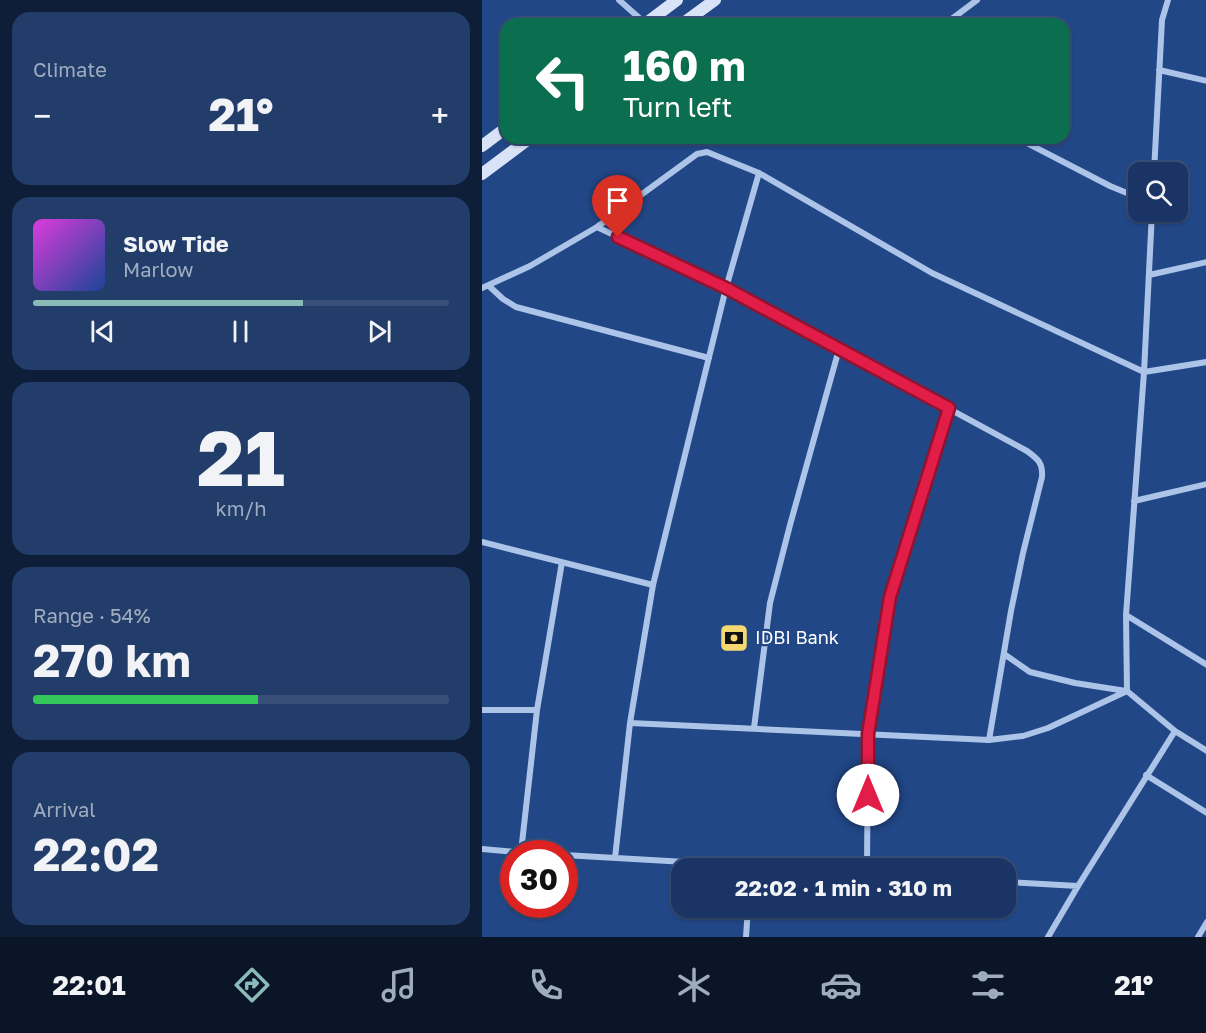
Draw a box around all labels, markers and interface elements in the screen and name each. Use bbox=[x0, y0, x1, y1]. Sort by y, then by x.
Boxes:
text: 160 m bbox=[623, 40, 746, 90]
icon: left bbox=[524, 42, 602, 120]
text: Climate bbox=[33, 57, 107, 81]
text: 21° bbox=[208, 87, 274, 141]
text: Turn left bbox=[623, 91, 732, 123]
text: − bbox=[33, 96, 51, 135]
text: + bbox=[431, 96, 449, 135]
map controls bbox=[1128, 162, 1188, 222]
button: search bbox=[1128, 162, 1188, 222]
pin bbox=[592, 175, 643, 237]
icon: arrive bbox=[601, 184, 634, 217]
text: Slow Tide bbox=[123, 230, 229, 257]
text: Marlow bbox=[123, 257, 194, 281]
icon: previous bbox=[86, 315, 119, 348]
icon: pause bbox=[224, 315, 257, 348]
icon: next bbox=[363, 315, 396, 348]
text: 21 bbox=[197, 410, 285, 503]
text: km/h bbox=[216, 496, 266, 520]
text: Range · 54% bbox=[33, 603, 151, 627]
bank icon: IDBI Bank bbox=[718, 622, 750, 654]
place label: IDBI Bank bbox=[755, 626, 839, 648]
text: 270 km bbox=[33, 633, 191, 687]
position arrow bbox=[836, 763, 900, 827]
text: Arrival bbox=[33, 797, 96, 821]
text: 22:02 bbox=[33, 827, 159, 881]
speed limit sign: 30 bbox=[500, 840, 578, 918]
text: 22:02 · 1 min · 310 m bbox=[735, 874, 952, 901]
icon: directions bbox=[231, 964, 273, 1006]
icon: music bbox=[378, 964, 420, 1006]
icon: phone bbox=[525, 964, 567, 1006]
icon: climate bbox=[673, 964, 715, 1006]
icon: car bbox=[820, 964, 862, 1006]
icon: filters bbox=[967, 964, 1009, 1006]
text: 22:01 bbox=[53, 969, 126, 1001]
text: 21° bbox=[1114, 969, 1153, 1001]

